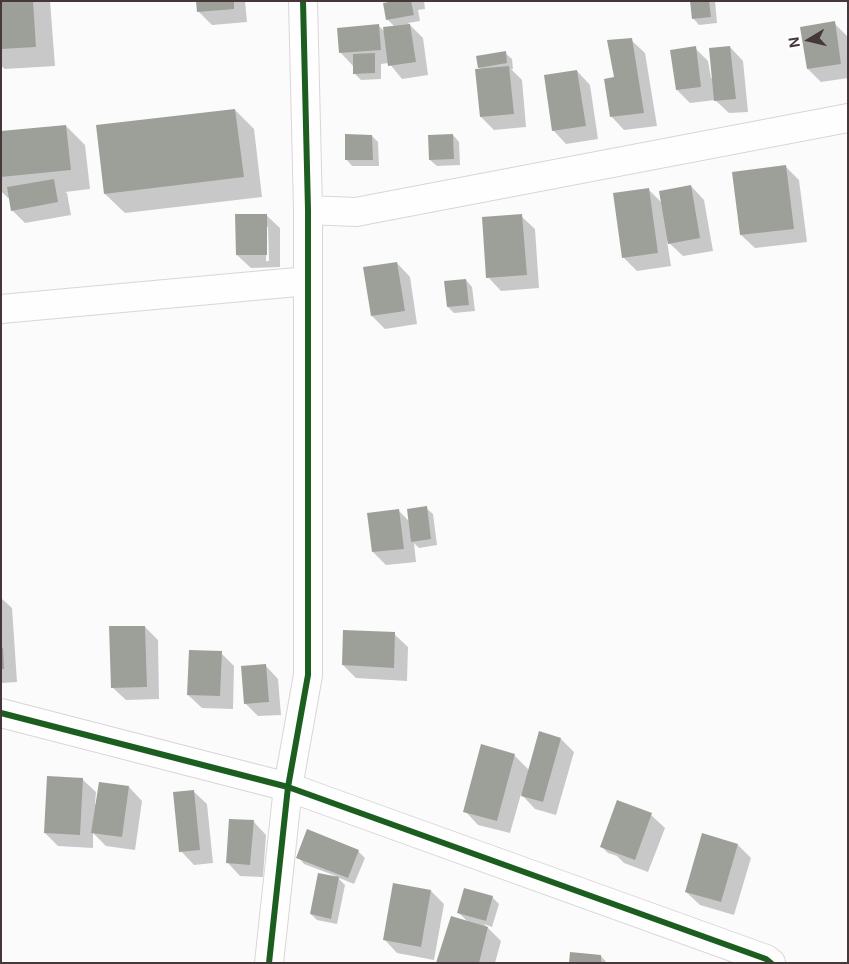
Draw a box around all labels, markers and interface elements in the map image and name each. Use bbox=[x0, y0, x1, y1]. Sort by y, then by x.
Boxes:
north arrow bbox=[784, 15, 834, 65]
text: N bbox=[784, 36, 803, 49]

